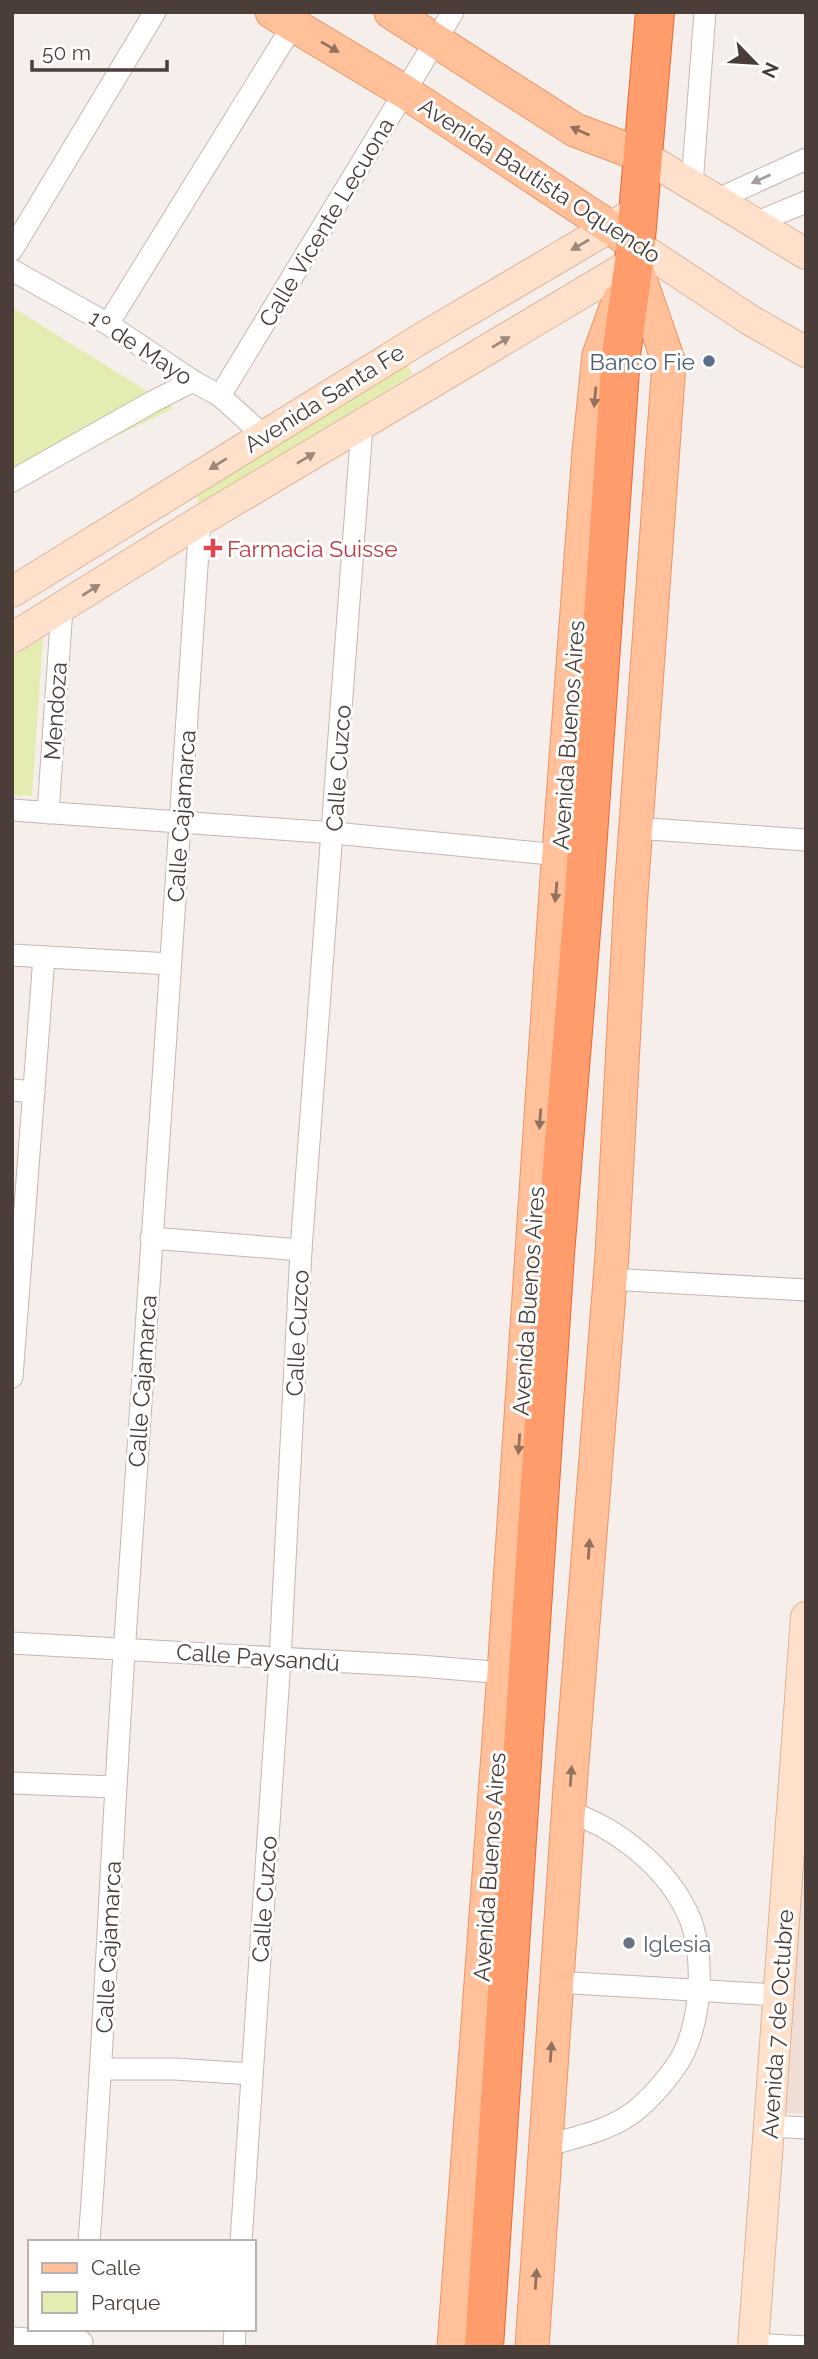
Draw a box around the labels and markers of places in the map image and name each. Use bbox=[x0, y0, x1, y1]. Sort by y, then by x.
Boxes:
place label: Banco Fie bbox=[590, 348, 695, 375]
marker: Banco Fie bbox=[701, 353, 717, 369]
place label: Farmacia Suisse bbox=[227, 535, 398, 562]
marker: Farmacia Suisse bbox=[205, 540, 221, 556]
place label: Iglesia bbox=[643, 1930, 711, 1957]
marker: Iglesia bbox=[621, 1935, 637, 1951]

